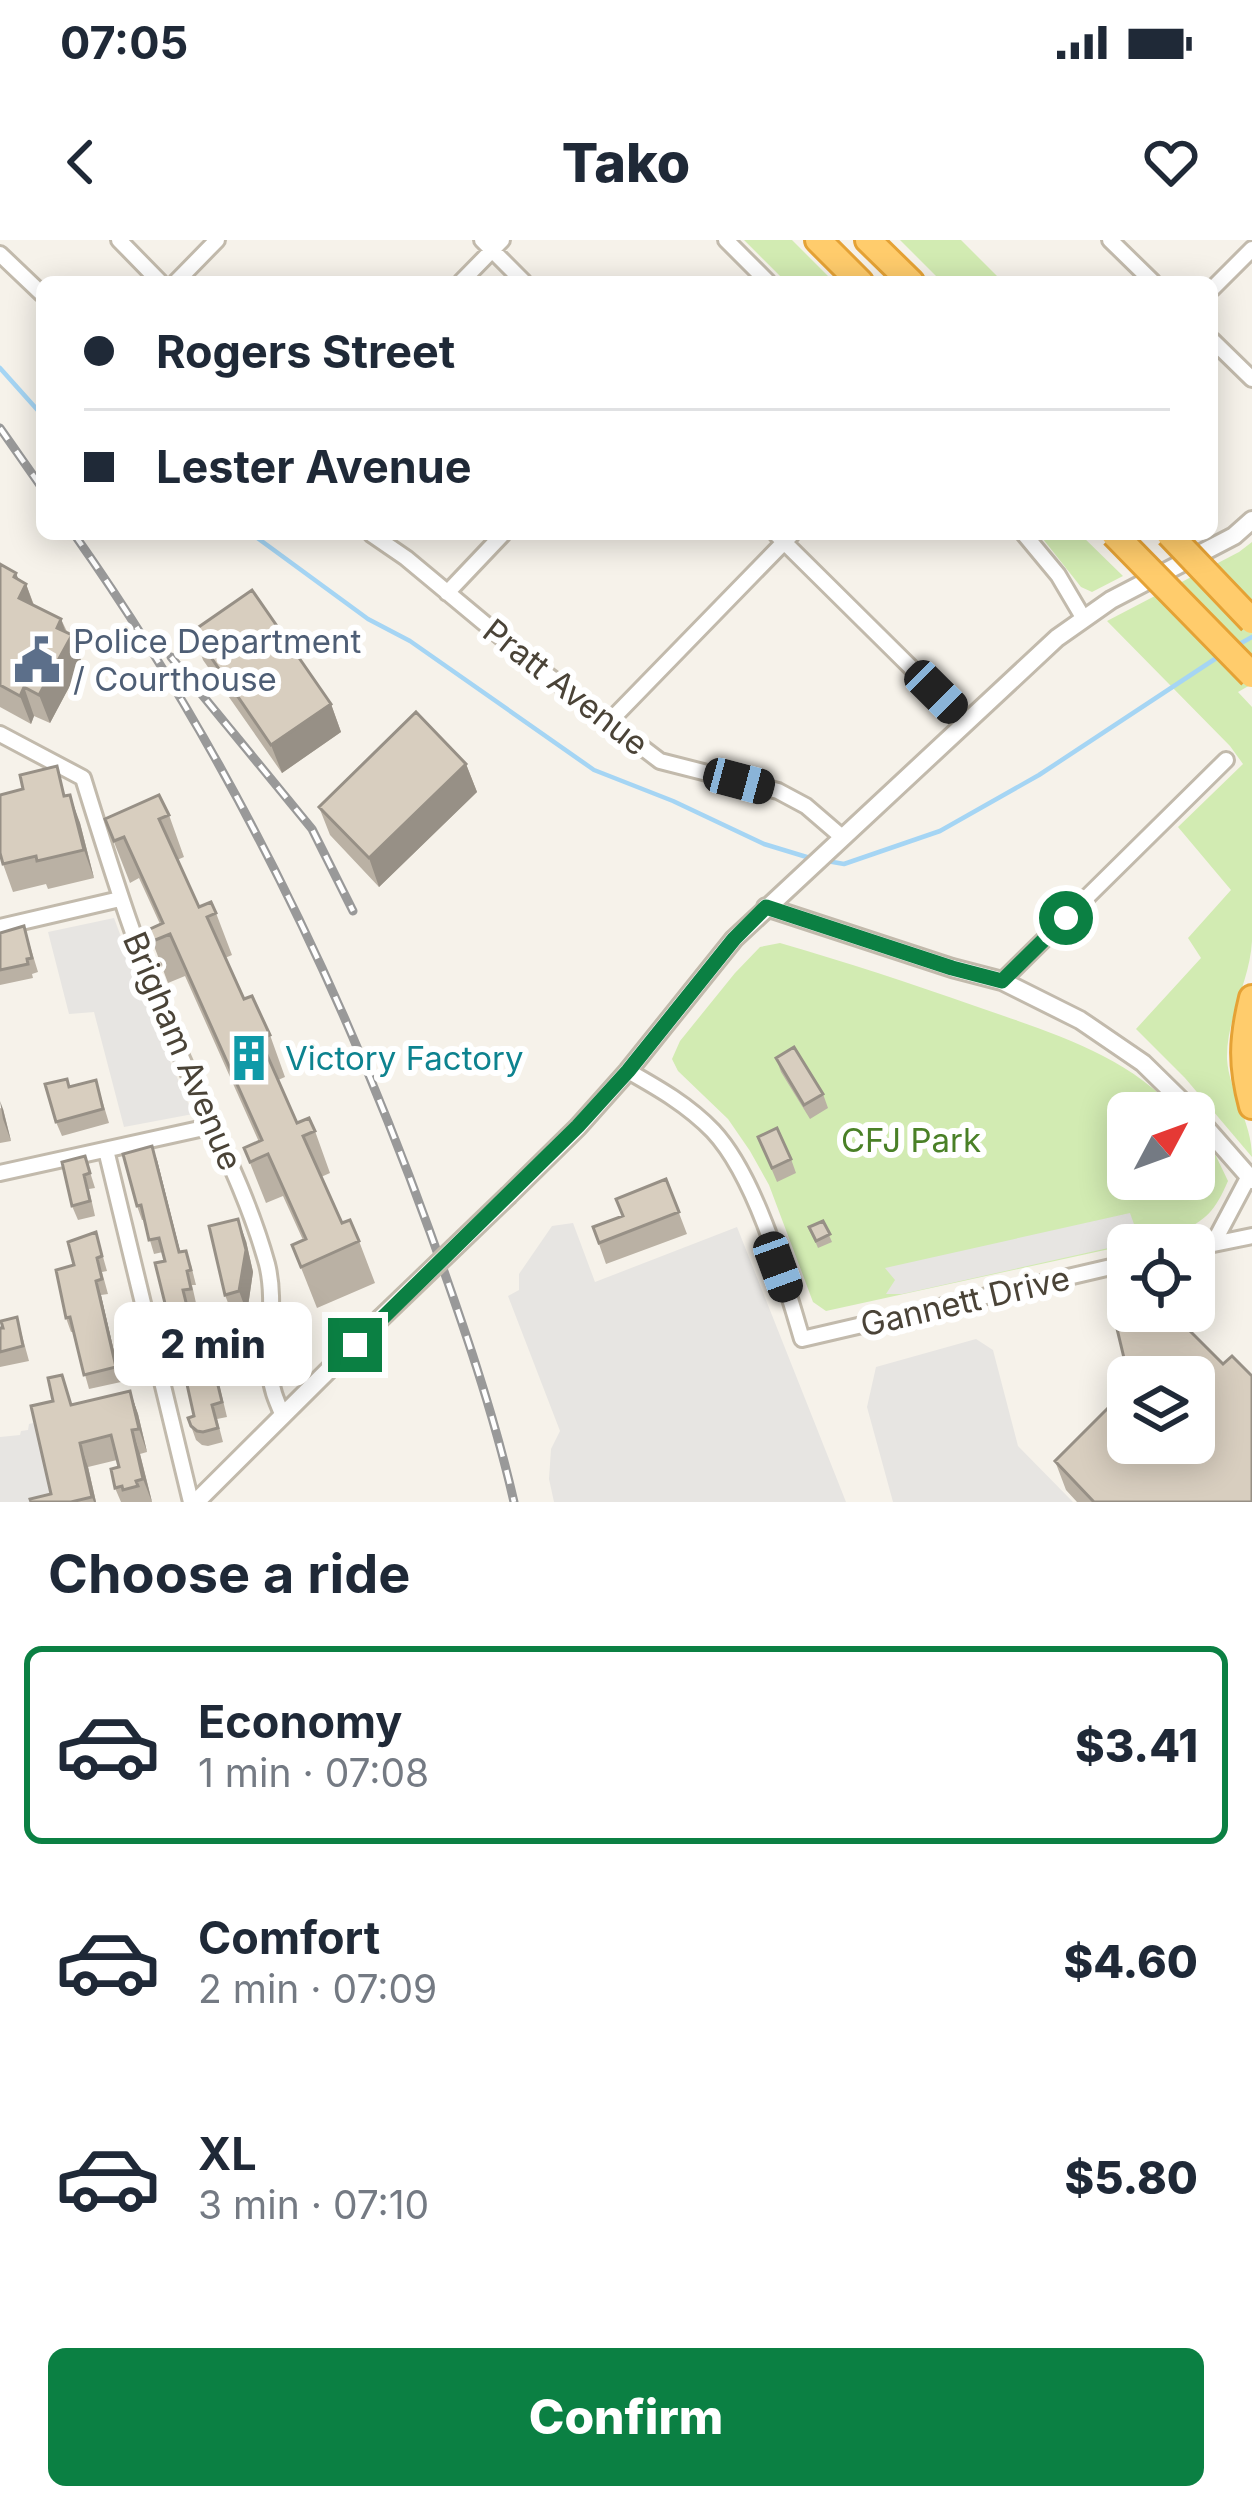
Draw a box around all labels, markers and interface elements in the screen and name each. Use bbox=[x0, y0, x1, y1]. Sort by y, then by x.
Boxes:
text: 07:05 bbox=[60, 15, 188, 70]
icon: back bbox=[48, 129, 114, 195]
icon: heart bbox=[1138, 129, 1204, 195]
text: Tako bbox=[562, 130, 690, 195]
text: Rogers Street bbox=[156, 324, 455, 379]
text: Lester Avenue bbox=[156, 439, 472, 494]
street label: Pratt Avenue bbox=[476, 610, 656, 764]
place label: Police Department / Courthouse bbox=[73, 621, 362, 699]
public building icon: Police Department / Courthouse bbox=[12, 635, 62, 685]
car bbox=[898, 654, 974, 730]
car bbox=[700, 754, 778, 808]
route start bbox=[1039, 891, 1093, 945]
street label: Brigham Avenue bbox=[115, 926, 251, 1176]
building icon: Victory Factory bbox=[224, 1033, 274, 1083]
place label: Victory Factory bbox=[285, 1038, 523, 1078]
north arrow bbox=[1107, 1092, 1215, 1200]
map controls bbox=[1107, 1092, 1215, 1464]
park label: CFJ Park bbox=[841, 1120, 981, 1160]
button: locate bbox=[1107, 1224, 1215, 1332]
car bbox=[749, 1227, 807, 1307]
street label: Gannett Drive bbox=[857, 1258, 1073, 1344]
callout: 2 min bbox=[115, 1303, 313, 1387]
route end bbox=[328, 1318, 382, 1372]
text: 2 min bbox=[160, 1320, 266, 1367]
button: layers bbox=[1107, 1356, 1215, 1464]
text: Choose a ride bbox=[48, 1541, 410, 1606]
icon: car bbox=[54, 1691, 162, 1799]
text: Economy bbox=[198, 1694, 402, 1749]
text: $3.41 bbox=[1075, 1718, 1198, 1773]
text: 1 min · 07:08 bbox=[198, 1749, 429, 1796]
icon: car bbox=[54, 1907, 162, 2015]
text: Comfort bbox=[198, 1910, 380, 1965]
text: $4.60 bbox=[1063, 1934, 1198, 1989]
text: 2 min · 07:09 bbox=[198, 1965, 437, 2012]
icon: car bbox=[54, 2123, 162, 2231]
text: XL bbox=[198, 2126, 257, 2181]
text: $5.80 bbox=[1064, 2150, 1198, 2205]
text: 3 min · 07:10 bbox=[198, 2181, 429, 2228]
button: Confirm bbox=[48, 2348, 1204, 2486]

